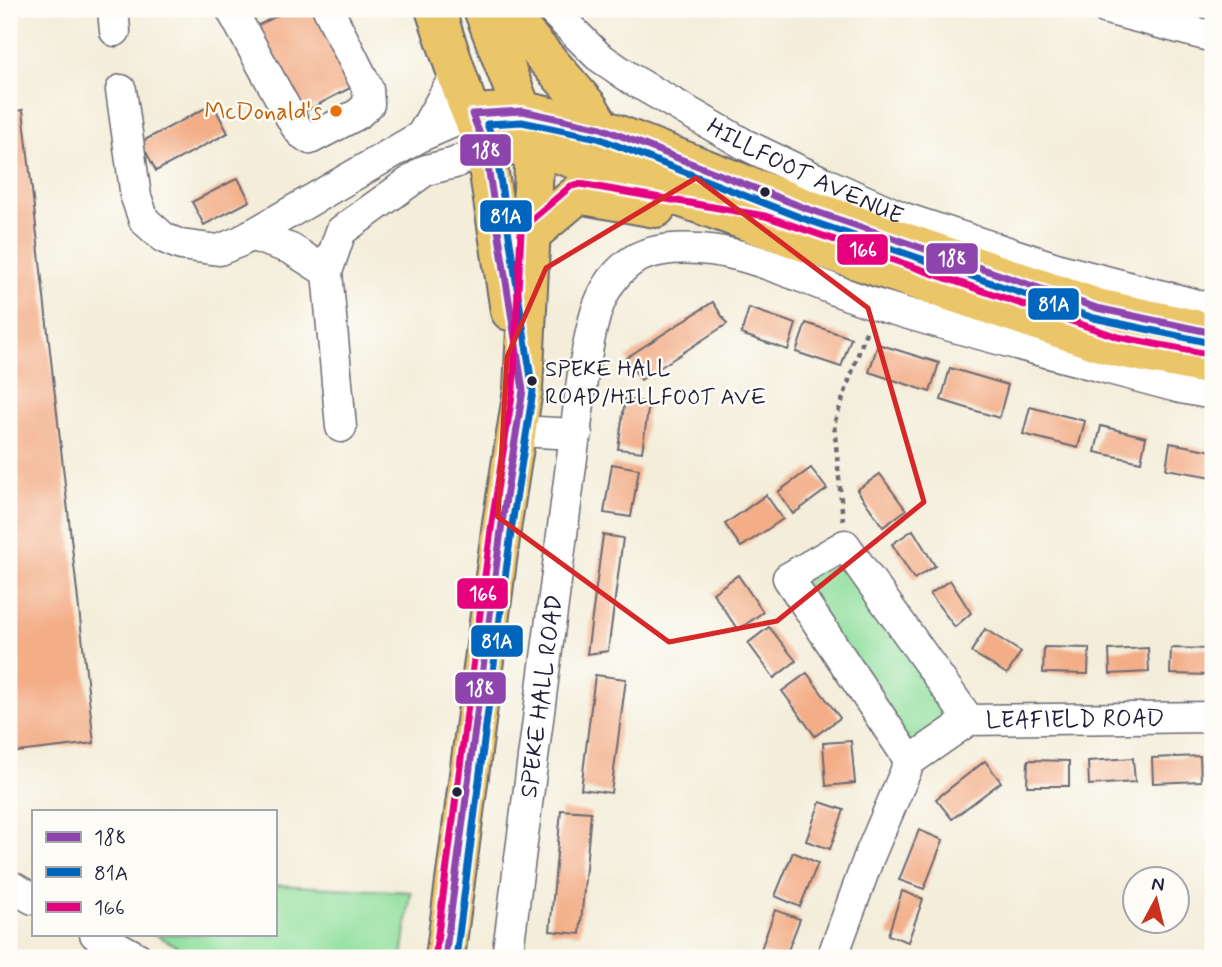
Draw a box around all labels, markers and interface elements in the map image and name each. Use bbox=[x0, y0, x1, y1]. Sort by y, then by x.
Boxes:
place label: McDonald's bbox=[204, 97, 322, 128]
marker: McDonald's bbox=[328, 103, 344, 119]
street label: HILLFOOT AVENUE bbox=[701, 112, 908, 233]
line badge: 188 bbox=[459, 133, 512, 167]
text: 188 bbox=[471, 139, 501, 164]
unlabelled marker bbox=[758, 185, 772, 199]
line badge: 81A bbox=[479, 199, 533, 233]
text: 81A bbox=[490, 205, 522, 230]
line badge: 166 bbox=[836, 233, 889, 266]
text: 166 bbox=[849, 238, 877, 263]
line badge: 188 bbox=[925, 242, 979, 275]
text: 188 bbox=[937, 247, 967, 272]
line badge: 81A bbox=[1027, 287, 1080, 321]
text: 81A bbox=[1038, 293, 1070, 318]
place label: SPEKE HALL ROAD/HILLFOOT AVE bbox=[545, 356, 766, 412]
marker: SPEKE HALL ROAD/HILLFOOT AVE bbox=[525, 374, 539, 388]
line badge: 166 bbox=[456, 577, 509, 610]
text: 166 bbox=[469, 582, 497, 607]
street label: SPEKE HALL ROAD bbox=[514, 593, 571, 800]
line badge: 81A bbox=[470, 624, 524, 658]
text: 81A bbox=[481, 630, 513, 655]
line badge: 188 bbox=[454, 671, 507, 705]
text: 188 bbox=[465, 677, 495, 702]
street label: LEAFIELD ROAD bbox=[986, 704, 1165, 737]
unlabelled marker bbox=[450, 785, 464, 799]
legend bbox=[32, 810, 276, 936]
text: 188 bbox=[94, 824, 126, 852]
text: 81A bbox=[94, 860, 129, 888]
north arrow bbox=[1120, 866, 1190, 936]
text: N bbox=[1150, 871, 1166, 898]
text: 166 bbox=[94, 894, 125, 922]

